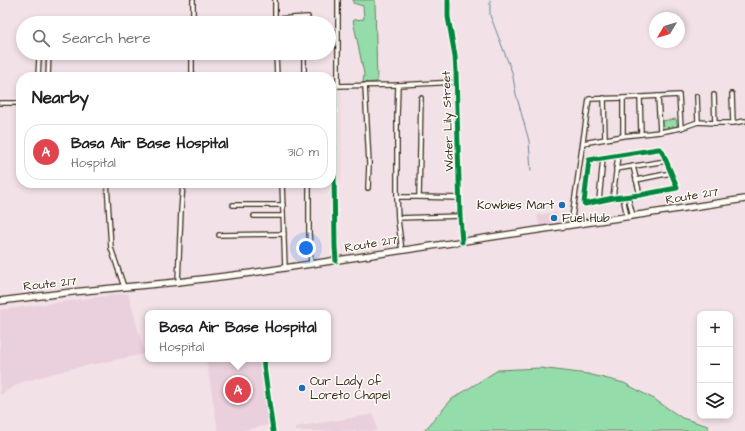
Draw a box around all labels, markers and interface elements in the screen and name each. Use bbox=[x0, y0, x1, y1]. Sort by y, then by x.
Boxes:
north arrow bbox=[649, 12, 685, 48]
search box bbox=[16, 16, 336, 60]
icon: search bbox=[30, 27, 52, 49]
text: Search here bbox=[62, 28, 151, 49]
street label: Water Lily Street bbox=[438, 70, 459, 172]
text: Nearby bbox=[32, 86, 89, 110]
text: Basa Air Base Hospital bbox=[71, 133, 228, 154]
text: A bbox=[42, 143, 50, 161]
text: 310 m bbox=[287, 143, 319, 161]
text: Hospital bbox=[71, 154, 116, 172]
street label: Route 217 bbox=[664, 183, 720, 209]
place label: Kowbies Mart bbox=[477, 197, 554, 214]
marker: Kowbies Mart bbox=[557, 200, 567, 210]
place label: Fuel Hub bbox=[562, 210, 610, 227]
marker: Fuel Hub bbox=[549, 213, 559, 223]
street label: Route 217 bbox=[343, 231, 399, 257]
your location bbox=[296, 238, 316, 258]
street label: Route 217 bbox=[23, 273, 78, 295]
popup bbox=[145, 310, 331, 362]
map controls bbox=[697, 311, 733, 419]
button: + bbox=[697, 311, 733, 347]
text: Basa Air Base Hospital bbox=[159, 317, 317, 338]
text: Hospital bbox=[159, 338, 204, 356]
button: − bbox=[697, 347, 733, 383]
place label: Our Lady of Loreto Chapel bbox=[310, 373, 390, 404]
pin: A bbox=[225, 375, 251, 405]
marker: Our Lady of Loreto Chapel bbox=[297, 383, 307, 393]
button: layers bbox=[697, 383, 733, 419]

